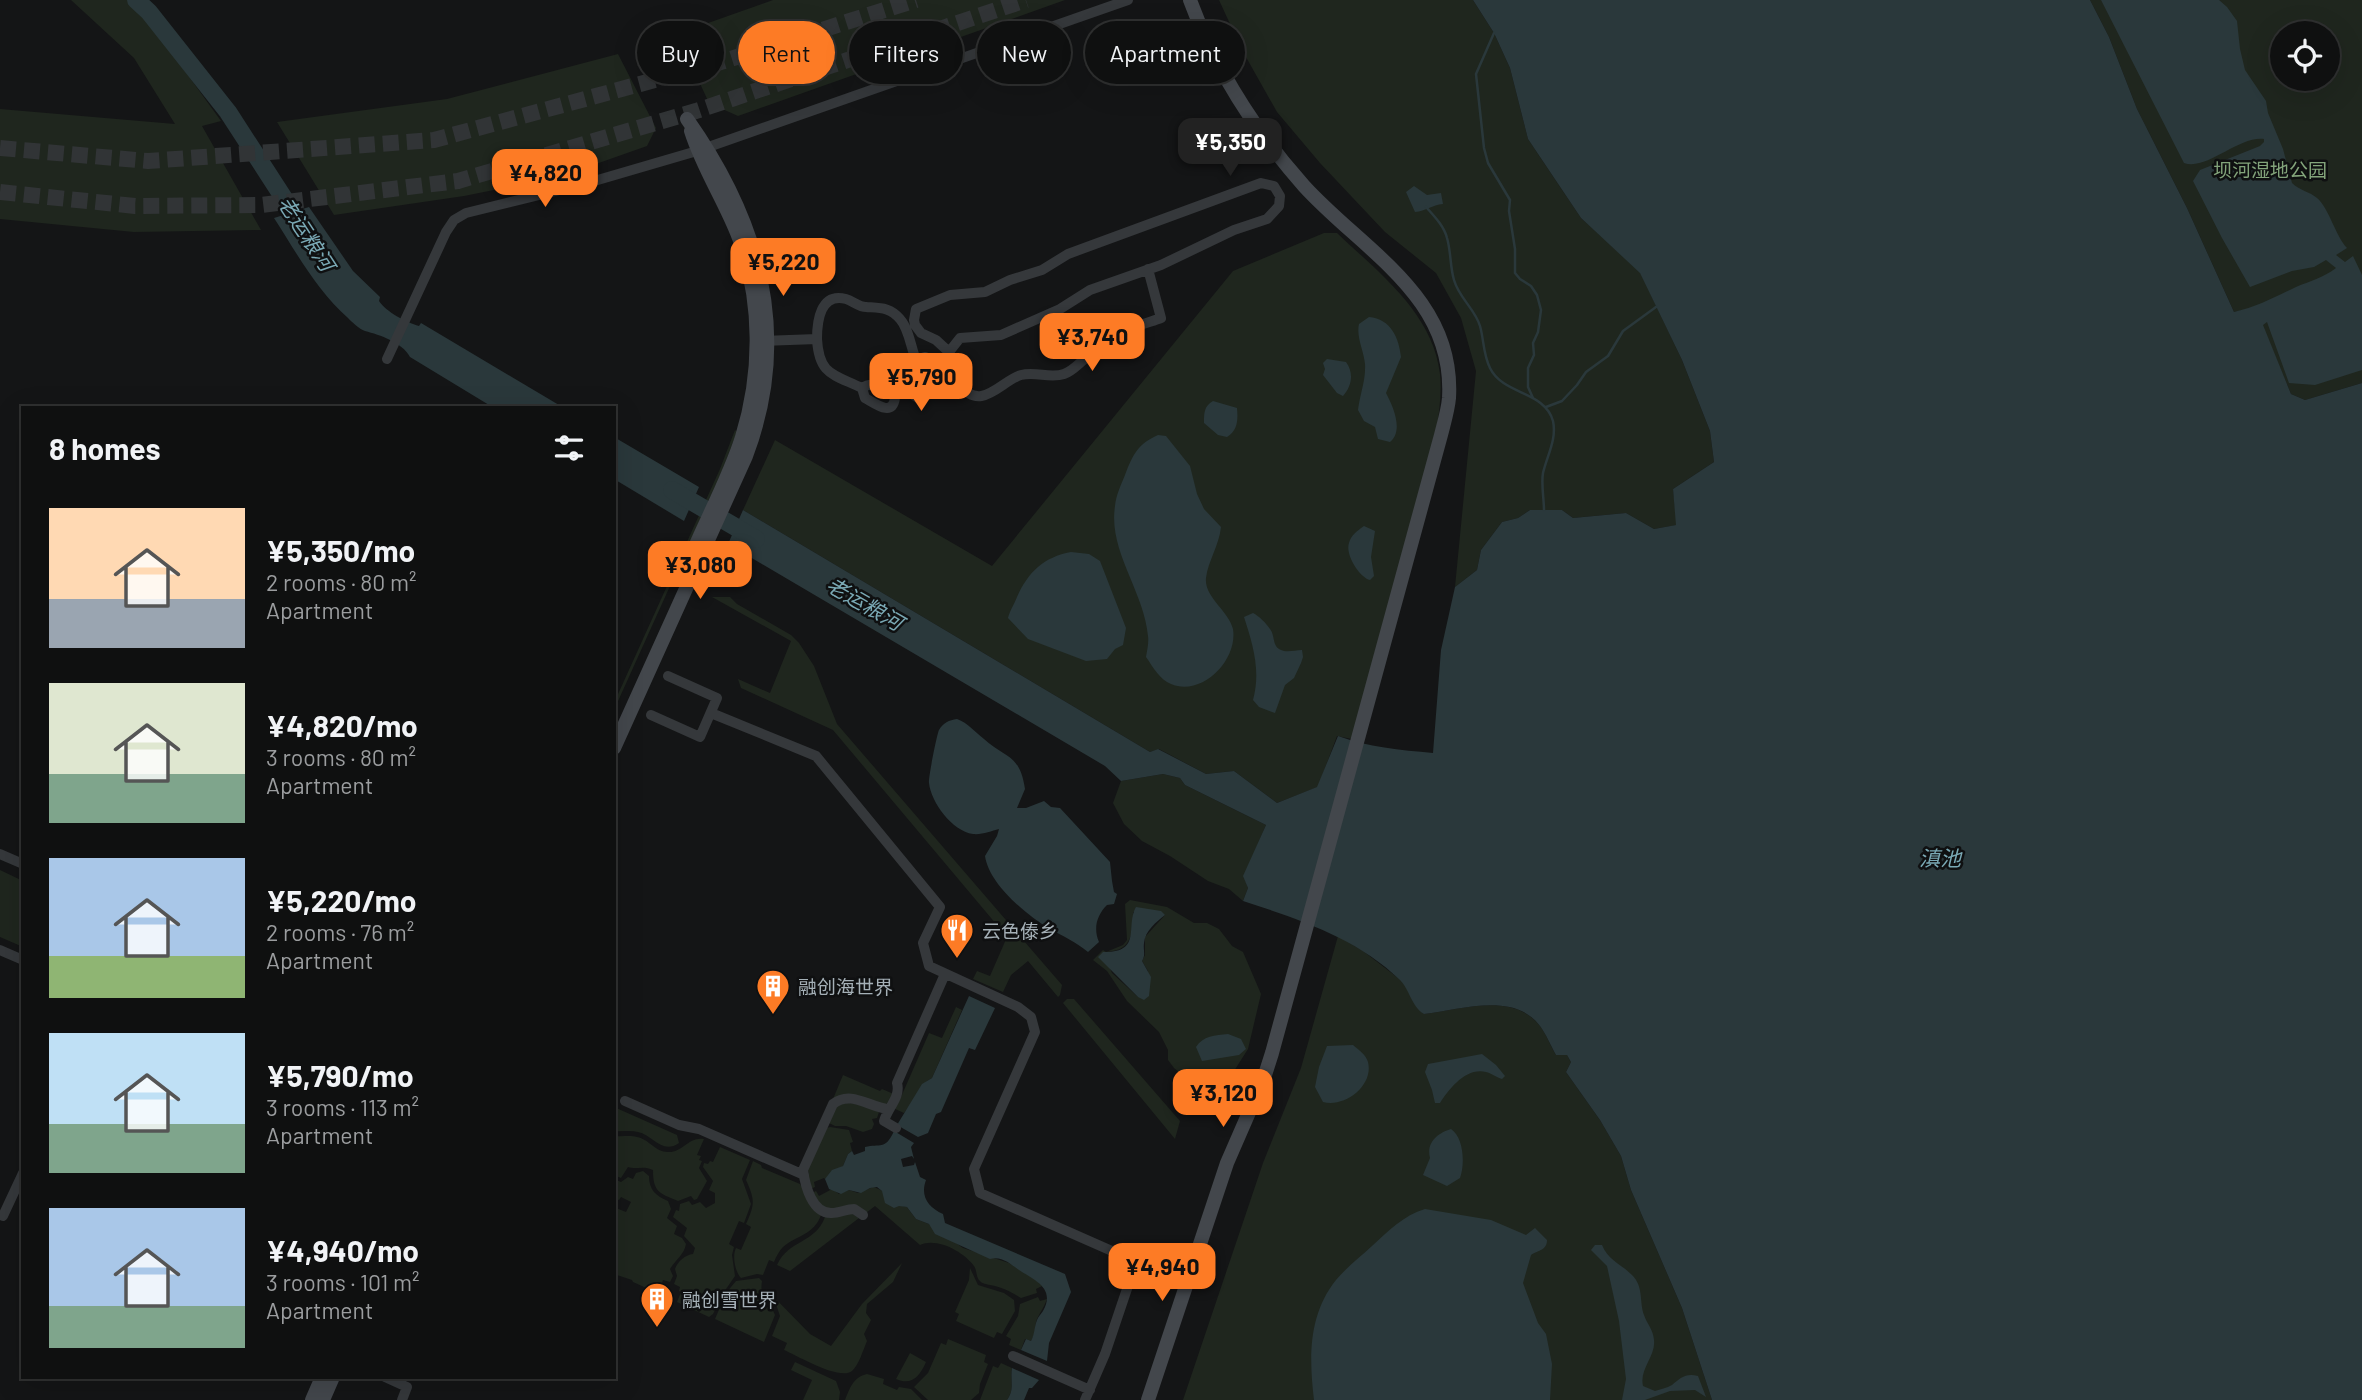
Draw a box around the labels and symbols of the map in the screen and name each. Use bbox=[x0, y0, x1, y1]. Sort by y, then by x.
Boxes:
pin: ¥5,350 bbox=[1173, 118, 1287, 178]
pin: ¥4,820 bbox=[488, 150, 602, 209]
park label: 坝河湿地公园 bbox=[2213, 158, 2327, 181]
water label: 老运粮河 bbox=[274, 191, 343, 278]
pin: ¥5,220 bbox=[726, 238, 840, 298]
pin: ¥3,740 bbox=[1035, 314, 1149, 373]
pin: ¥5,790 bbox=[864, 354, 978, 413]
pin: ¥3,080 bbox=[643, 542, 757, 601]
water label: 老运粮河 bbox=[822, 571, 911, 637]
water label: 滇池 bbox=[1919, 845, 1963, 870]
restaurant icon: 云色傣乡 bbox=[938, 911, 976, 960]
place label: 云色傣乡 bbox=[982, 919, 1058, 942]
building icon: 融创海世界 bbox=[754, 967, 792, 1016]
place label: 融创海世界 bbox=[798, 975, 893, 998]
pin: ¥3,120 bbox=[1166, 1070, 1280, 1129]
pin: ¥4,940 bbox=[1105, 1244, 1219, 1303]
building icon: 融创雪世界 bbox=[638, 1280, 676, 1329]
place label: 融创雪世界 bbox=[682, 1288, 777, 1311]

